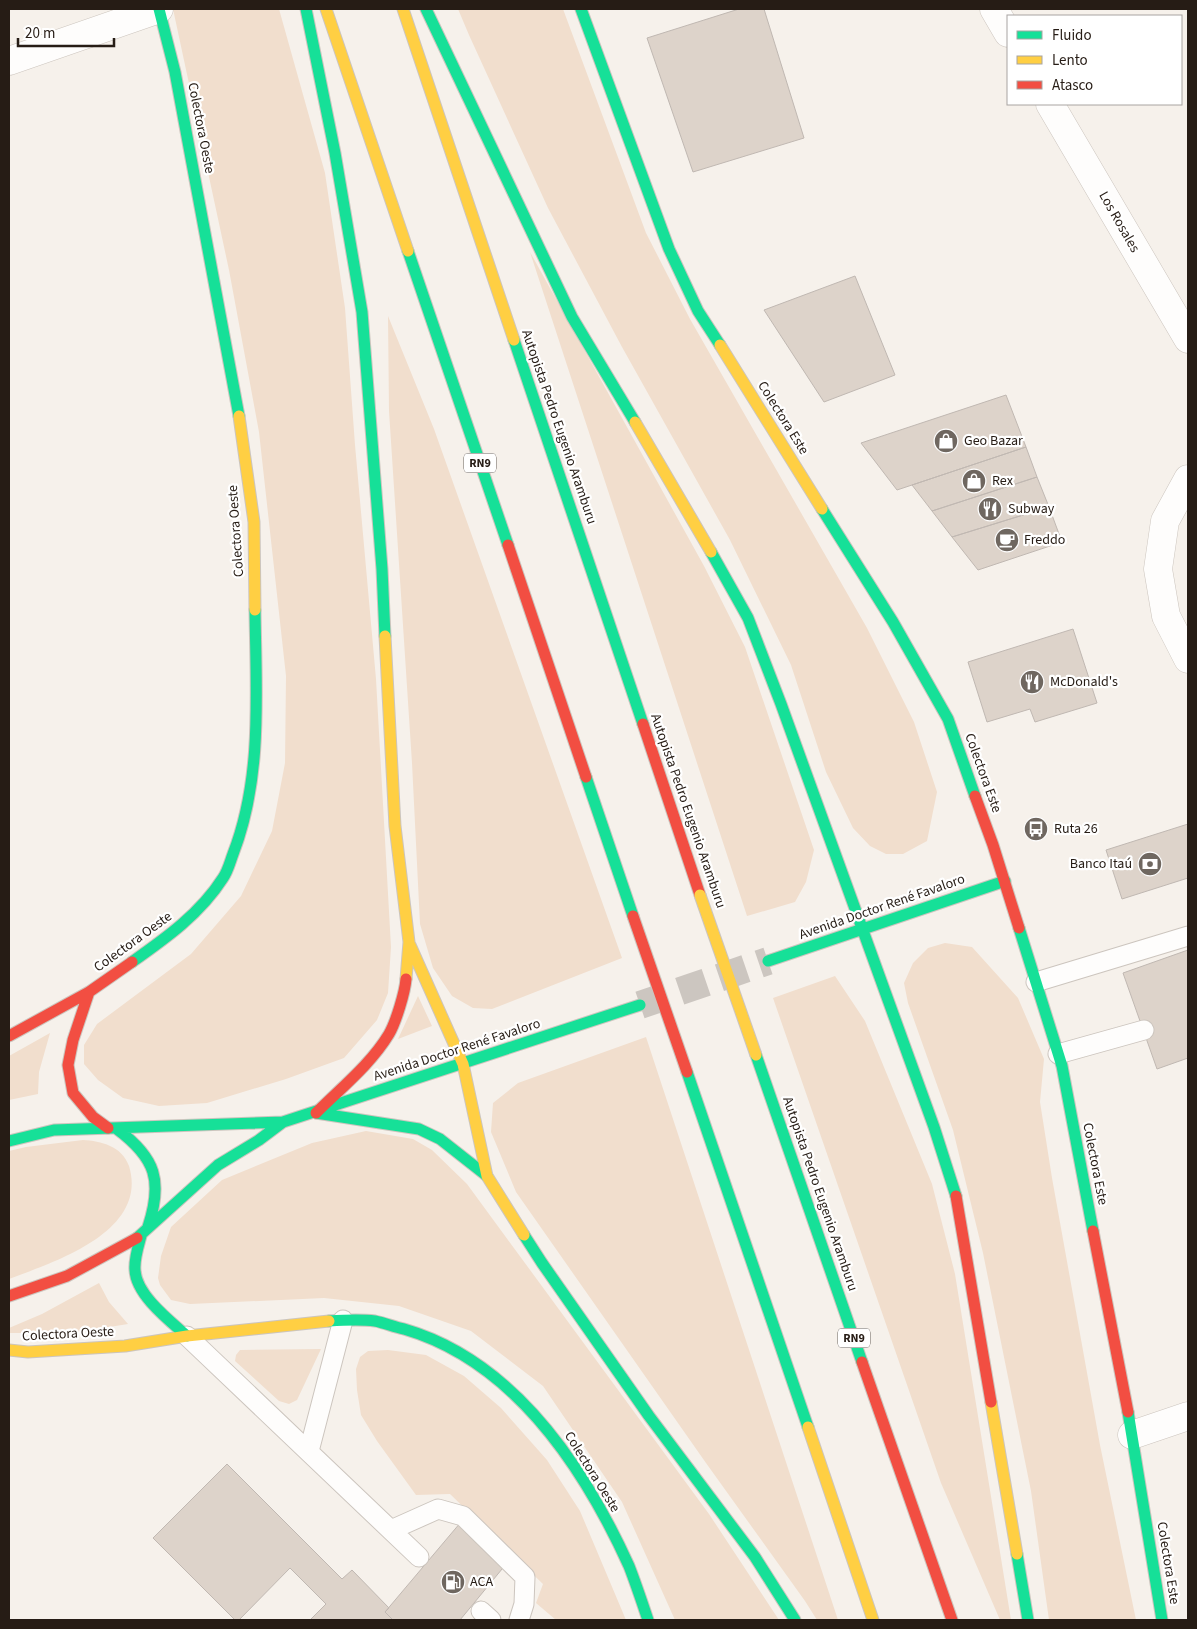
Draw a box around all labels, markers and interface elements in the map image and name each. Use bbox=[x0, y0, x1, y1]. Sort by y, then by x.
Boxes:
scale bar bbox=[18, 15, 114, 47]
legend bbox=[1007, 15, 1182, 105]
text: 20 m bbox=[25, 23, 55, 44]
text: Fluido bbox=[1052, 25, 1092, 46]
text: Lento bbox=[1052, 50, 1088, 71]
text: Atasco bbox=[1052, 75, 1093, 96]
street label: Colectora Oeste bbox=[182, 81, 220, 175]
street label: Los Rosales bbox=[1093, 188, 1145, 256]
street label: Autopista Pedro Eugenio Aramburu bbox=[516, 327, 602, 527]
street label: Colectora Este bbox=[752, 377, 814, 459]
shop icon: Geo Bazar bbox=[933, 428, 959, 454]
place label: Geo Bazar bbox=[964, 431, 1023, 451]
road number: RN9 bbox=[464, 453, 496, 472]
shop icon: Rex bbox=[961, 468, 987, 494]
place label: Rex bbox=[992, 471, 1014, 491]
street label: Colectora Oeste bbox=[223, 484, 249, 578]
restaurant icon: Subway bbox=[977, 496, 1003, 522]
place label: Subway bbox=[1008, 499, 1055, 519]
cafe icon: Freddo bbox=[994, 527, 1020, 553]
place label: Freddo bbox=[1024, 530, 1065, 550]
restaurant icon: McDonald's bbox=[1019, 669, 1045, 695]
place label: McDonald's bbox=[1050, 672, 1118, 692]
street label: Autopista Pedro Eugenio Aramburu bbox=[645, 711, 731, 911]
street label: Colectora Este bbox=[959, 730, 1007, 816]
bus stop icon: Ruta 26 bbox=[1023, 816, 1049, 842]
place label: Ruta 26 bbox=[1054, 819, 1098, 839]
bank icon: Banco Itaú bbox=[1137, 851, 1163, 877]
place label: Banco Itaú bbox=[1070, 854, 1132, 874]
street label: Avenida Doctor René Favaloro bbox=[796, 869, 968, 945]
street label: Colectora Oeste bbox=[90, 907, 176, 977]
street label: Avenida Doctor René Favaloro bbox=[371, 1014, 543, 1086]
street label: Autopista Pedro Eugenio Aramburu bbox=[777, 1094, 863, 1294]
street label: Colectora Este bbox=[1077, 1121, 1113, 1207]
street label: Colectora Oeste bbox=[21, 1322, 115, 1346]
road number: RN9 bbox=[838, 1329, 870, 1348]
street label: Colectora Oeste bbox=[559, 1428, 625, 1516]
street label: Colectora Este bbox=[1152, 1520, 1184, 1606]
fuel station icon: ACA bbox=[440, 1569, 466, 1595]
place label: ACA bbox=[470, 1572, 493, 1592]

